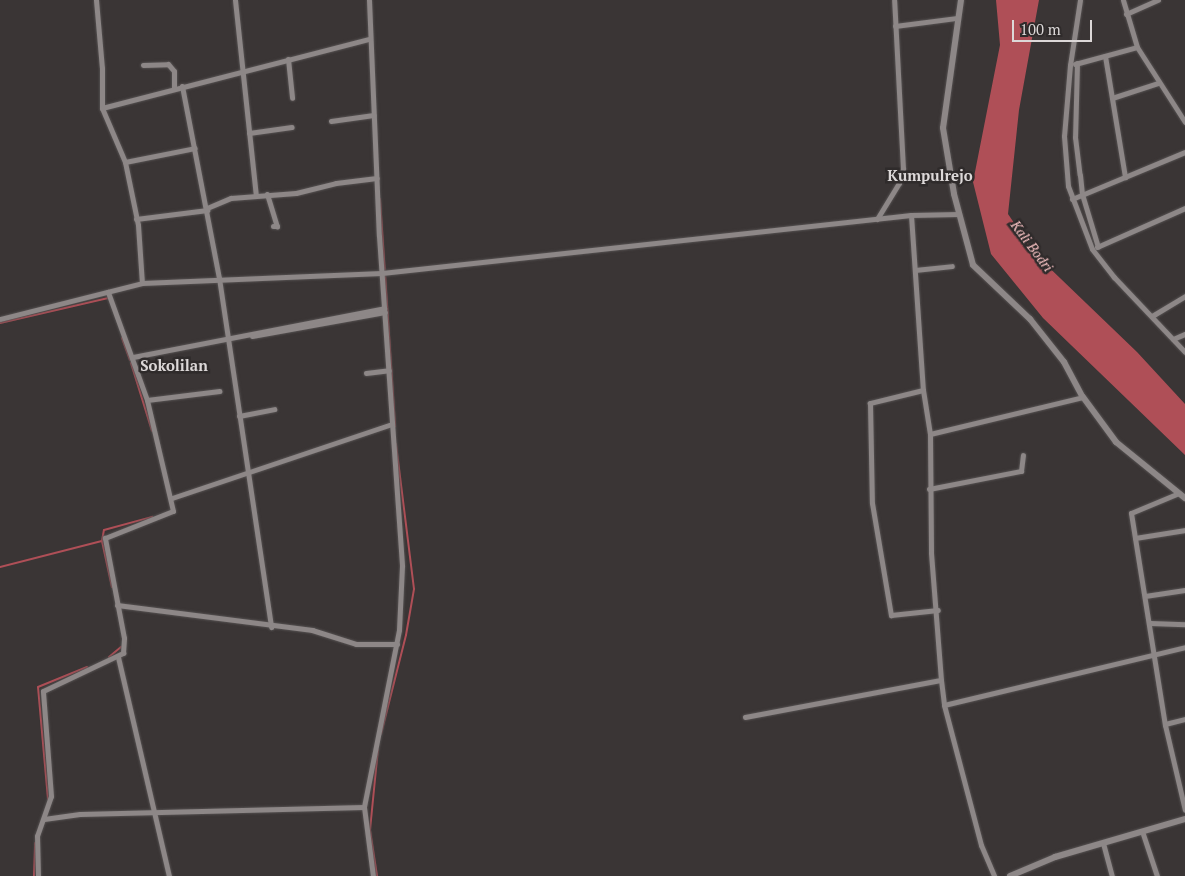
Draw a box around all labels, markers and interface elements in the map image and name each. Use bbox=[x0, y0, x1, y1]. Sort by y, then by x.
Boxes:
scale bar bbox=[1015, 10, 1095, 42]
text: 100 m bbox=[1020, 19, 1061, 39]
district label: Kumpulrejo bbox=[887, 167, 973, 185]
water label: Kali Bodri bbox=[1007, 217, 1057, 275]
district label: Sokolilan bbox=[140, 357, 208, 375]

